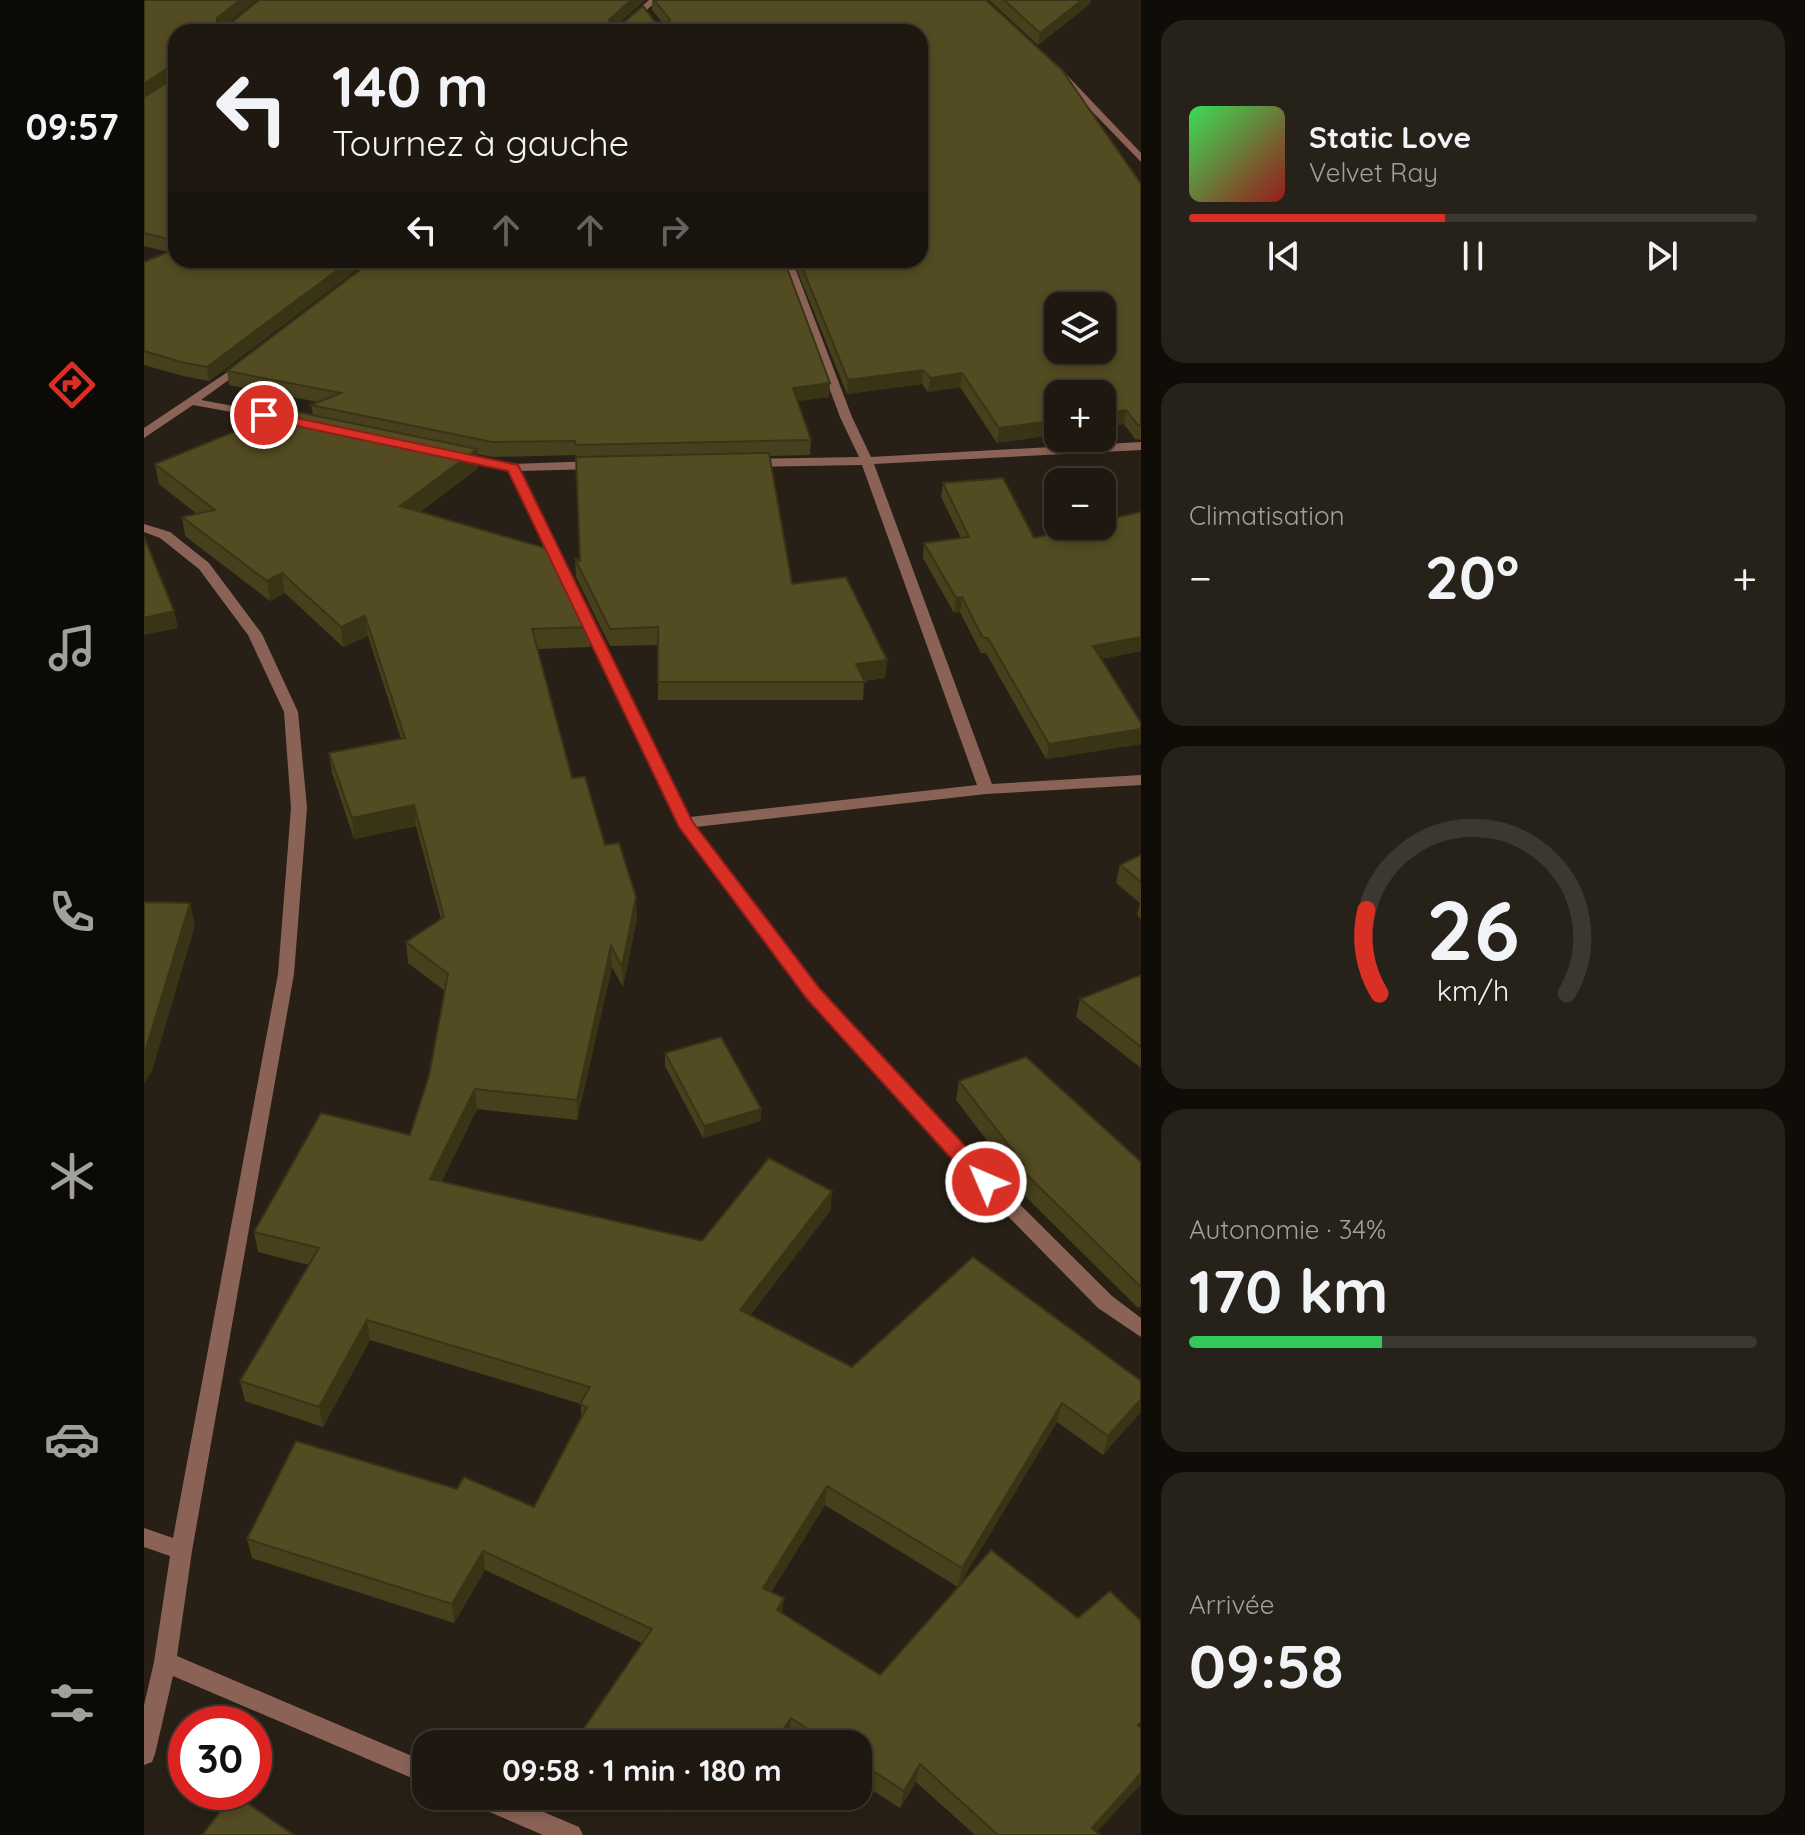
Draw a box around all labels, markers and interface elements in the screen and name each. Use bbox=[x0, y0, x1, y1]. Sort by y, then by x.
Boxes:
text: 140 m bbox=[332, 51, 488, 121]
icon: left bbox=[200, 56, 304, 160]
text: 09:57 bbox=[26, 104, 118, 149]
text: Static Love bbox=[1309, 118, 1471, 156]
text: Tournez à gauche bbox=[332, 120, 629, 165]
text: Velvet Ray bbox=[1309, 156, 1438, 189]
icon: left bbox=[400, 208, 444, 252]
icon: ahead bbox=[484, 208, 528, 252]
icon: ahead bbox=[568, 208, 612, 252]
icon: right bbox=[652, 208, 696, 252]
icon: previous bbox=[1262, 234, 1306, 278]
icon: pause bbox=[1451, 234, 1495, 278]
icon: next bbox=[1640, 234, 1684, 278]
map controls bbox=[1044, 292, 1116, 540]
button: layers bbox=[1044, 292, 1116, 364]
icon: directions bbox=[44, 357, 100, 413]
button: + bbox=[1044, 380, 1116, 452]
pin bbox=[230, 381, 298, 449]
icon: arrive bbox=[242, 393, 286, 437]
button: − bbox=[1044, 468, 1116, 540]
text: Climatisation bbox=[1189, 499, 1345, 532]
text: 20° bbox=[1425, 539, 1519, 614]
text: − bbox=[1189, 550, 1212, 605]
text: + bbox=[1732, 550, 1757, 605]
icon: music bbox=[44, 620, 100, 676]
text: 26 bbox=[1426, 876, 1520, 980]
icon: phone bbox=[44, 884, 100, 940]
text: km/h bbox=[1437, 972, 1509, 1008]
position arrow bbox=[944, 1140, 1028, 1224]
icon: climate bbox=[44, 1148, 100, 1204]
text: Autonomie · 34% bbox=[1189, 1213, 1386, 1246]
text: 170 km bbox=[1189, 1253, 1388, 1328]
icon: car bbox=[44, 1411, 100, 1467]
text: Arrivée bbox=[1189, 1588, 1274, 1621]
text: 09:58 bbox=[1189, 1628, 1344, 1703]
icon: filters bbox=[44, 1675, 100, 1731]
speed limit sign: 30 bbox=[168, 1706, 272, 1810]
text: 09:58 · 1 min · 180 m bbox=[502, 1751, 782, 1789]

